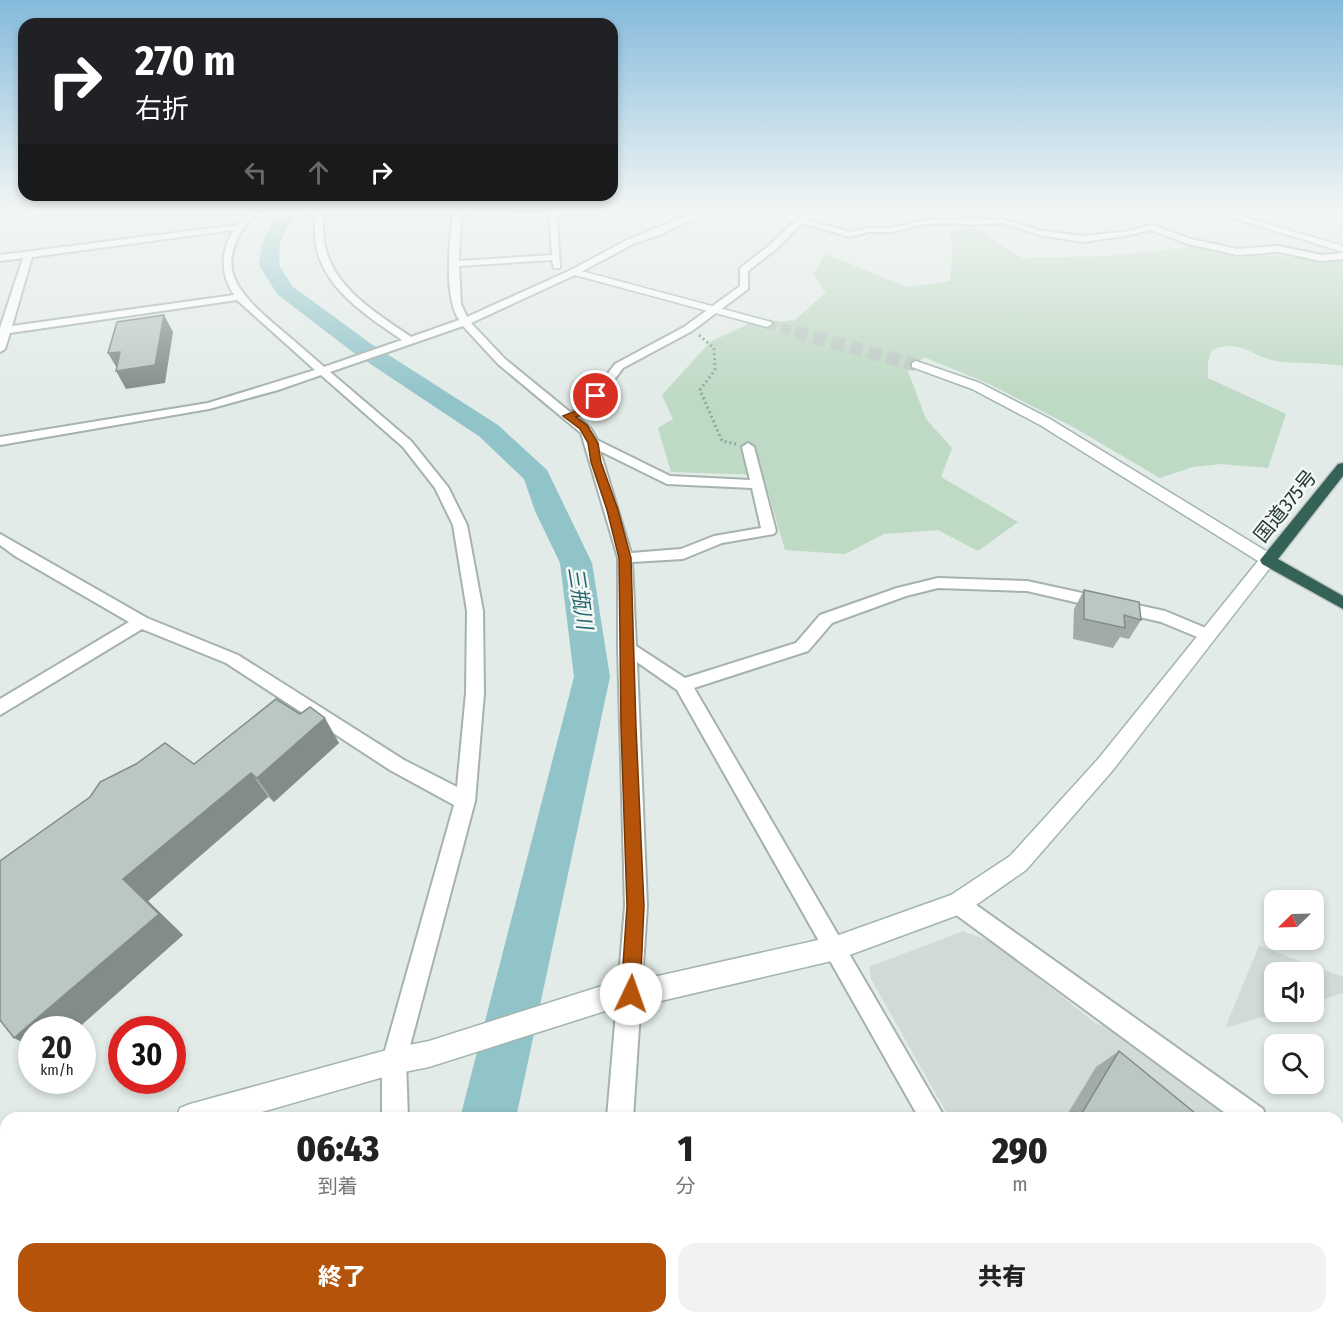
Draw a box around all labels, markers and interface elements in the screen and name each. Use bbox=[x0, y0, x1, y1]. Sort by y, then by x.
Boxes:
text: 270 m bbox=[135, 36, 235, 86]
icon: right bbox=[36, 42, 114, 120]
text: 右折 bbox=[135, 93, 189, 125]
icon: left bbox=[239, 156, 272, 189]
icon: ahead bbox=[302, 156, 335, 189]
icon: right bbox=[365, 156, 398, 189]
pin bbox=[570, 370, 621, 421]
icon: arrive bbox=[579, 379, 612, 412]
street label: 国道375号 bbox=[1249, 465, 1321, 547]
water label: 三瓶川 bbox=[562, 565, 598, 633]
north arrow bbox=[1264, 890, 1324, 950]
map controls bbox=[1264, 890, 1324, 1094]
position arrow bbox=[599, 962, 663, 1026]
button: sound bbox=[1264, 962, 1324, 1022]
speed limit sign: 30 bbox=[108, 1016, 186, 1094]
text: 20 bbox=[42, 1030, 72, 1066]
button: search bbox=[1264, 1034, 1324, 1094]
text: km/h bbox=[40, 1061, 74, 1079]
text: 06:43 bbox=[296, 1127, 379, 1171]
text: 1 bbox=[678, 1127, 693, 1171]
text: 290 bbox=[992, 1129, 1048, 1173]
text: m bbox=[1012, 1172, 1028, 1196]
text: 到着 bbox=[318, 1174, 358, 1198]
text: 分 bbox=[676, 1174, 696, 1198]
button: 終了 bbox=[18, 1243, 666, 1312]
button: 共有 bbox=[678, 1243, 1326, 1312]

